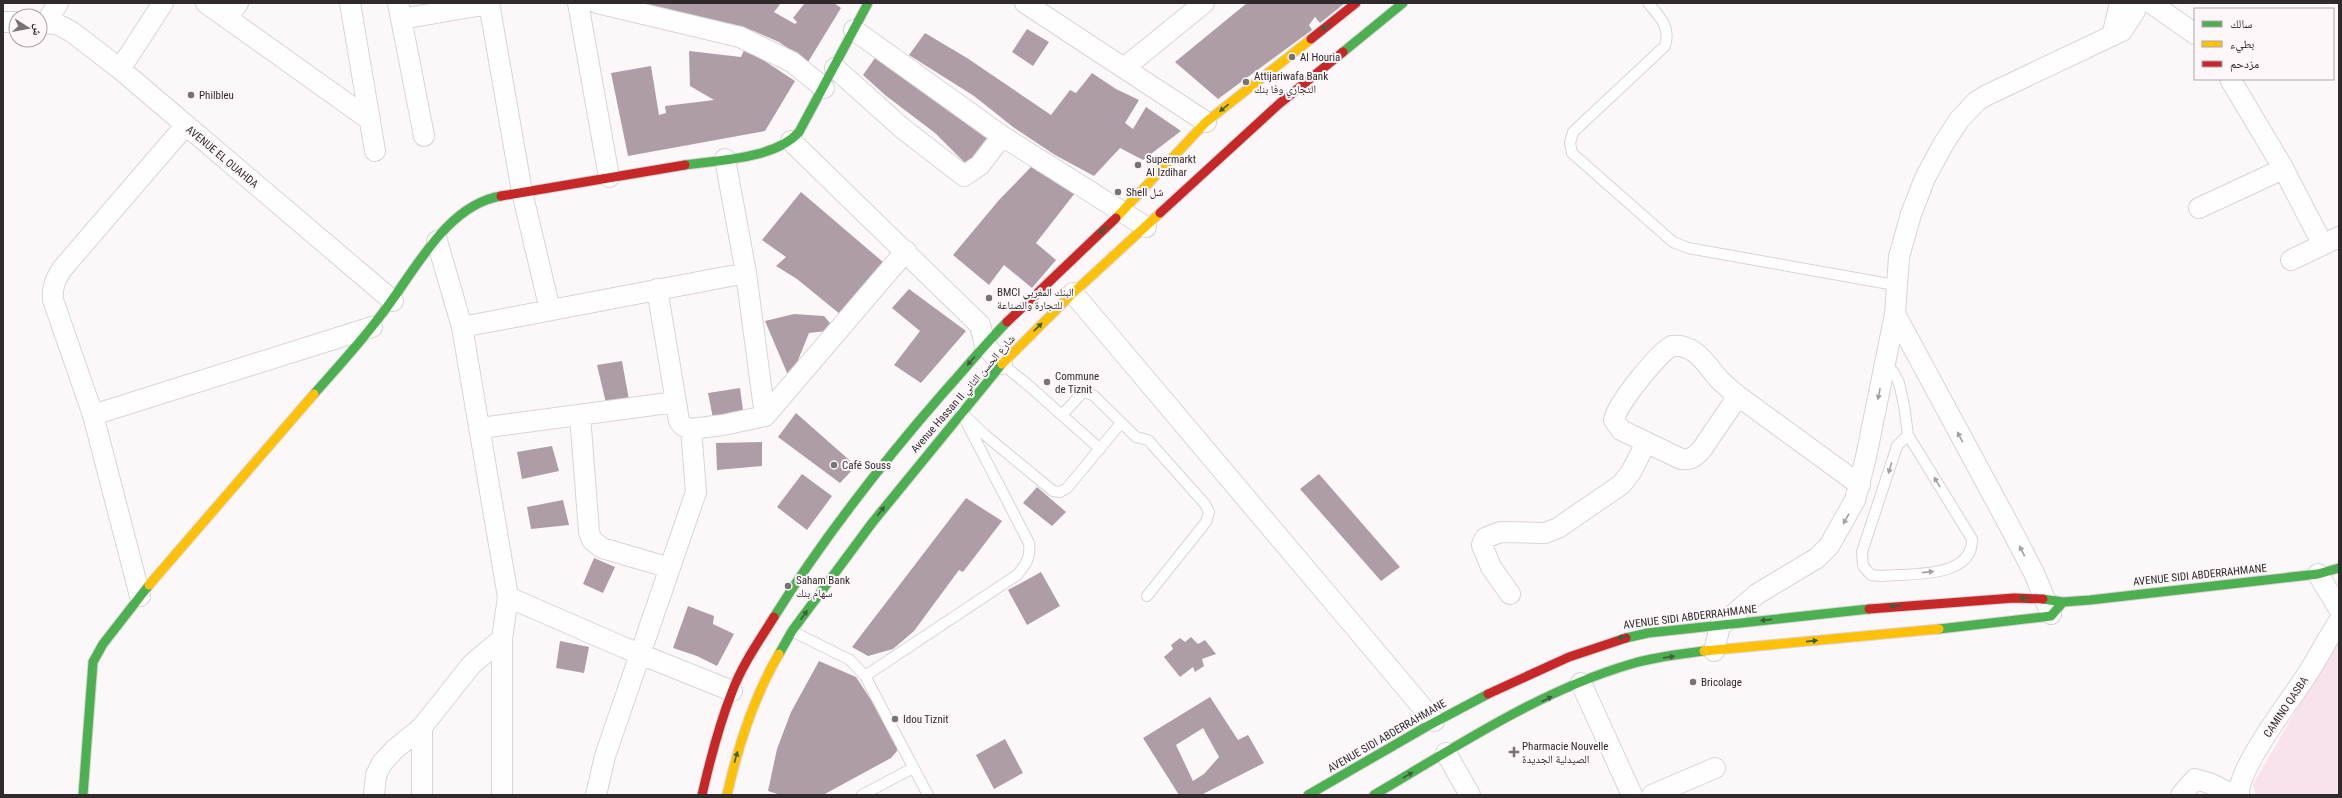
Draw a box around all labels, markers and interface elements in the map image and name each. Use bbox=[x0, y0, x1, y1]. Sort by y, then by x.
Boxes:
north arrow bbox=[8, 8, 48, 48]
legend bbox=[2194, 8, 2334, 80]
text: سالك bbox=[2230, 17, 2252, 31]
text: ش bbox=[29, 23, 45, 37]
one-way arrow bbox=[1320, 23, 1331, 32]
text: بطيء bbox=[2230, 37, 2254, 54]
place label: Al Houria bbox=[1300, 51, 1340, 64]
marker: Al Houria bbox=[1287, 52, 1297, 62]
text: مزدحم bbox=[2230, 57, 2259, 72]
place label: Attijariwafa Bank التجاري وفا بنك bbox=[1254, 70, 1328, 97]
marker: Attijariwafa Bank التجاري وفا بنك bbox=[1241, 77, 1251, 87]
place label: Philbleu bbox=[199, 89, 234, 102]
marker: Philbleu bbox=[186, 90, 196, 100]
one-way arrow bbox=[1219, 104, 1230, 113]
street label: AVENUE EL OUAHDA bbox=[183, 123, 261, 191]
place label: Supermarkt Al Izdihar bbox=[1146, 153, 1196, 179]
marker: Supermarkt Al Izdihar bbox=[1133, 160, 1143, 170]
place label: Shell شل bbox=[1126, 186, 1164, 199]
marker: Shell شل bbox=[1113, 187, 1123, 197]
one-way arrow bbox=[1098, 226, 1108, 235]
place label: BMCI البنك المغربي للتجارة والصناعة bbox=[997, 286, 1074, 312]
marker: BMCI البنك المغربي للتجارة والصناعة bbox=[984, 293, 994, 303]
one-way arrow bbox=[1033, 322, 1043, 332]
street label: Avenue Hassan II شارع الحسن الثاني bbox=[908, 332, 1019, 457]
one-way arrow bbox=[966, 356, 975, 366]
place label: Commune de Tiznit bbox=[1055, 370, 1099, 396]
marker: Commune de Tiznit bbox=[1042, 377, 1052, 387]
one-way arrow bbox=[1876, 388, 1882, 400]
one-way arrow bbox=[1957, 431, 1963, 442]
place label: Café Souss bbox=[842, 459, 891, 472]
marker: Café Souss bbox=[829, 460, 839, 470]
one-way arrow bbox=[1887, 463, 1893, 475]
one-way arrow bbox=[1933, 477, 1941, 487]
one-way arrow bbox=[877, 506, 886, 517]
one-way arrow bbox=[1842, 513, 1849, 525]
one-way arrow bbox=[2019, 545, 2026, 556]
street label: AVENUE SIDI ABDERRAHMANE bbox=[2132, 561, 2268, 588]
one-way arrow bbox=[1922, 568, 1934, 575]
place label: Saham Bank سهام بنك bbox=[796, 574, 850, 600]
marker: Saham Bank سهام بنك bbox=[783, 581, 793, 591]
one-way arrow bbox=[2018, 595, 2031, 601]
street label: AVENUE SIDI ABDERRAHMANE bbox=[1622, 602, 1758, 632]
one-way arrow bbox=[1889, 603, 1901, 609]
one-way arrow bbox=[800, 610, 808, 621]
one-way arrow bbox=[1760, 617, 1772, 624]
one-way arrow bbox=[1617, 635, 1629, 641]
one-way arrow bbox=[1806, 638, 1818, 644]
one-way arrow bbox=[1663, 654, 1675, 660]
street label: CAMINO QASBA bbox=[2261, 674, 2311, 740]
place label: Bricolage bbox=[1701, 676, 1742, 689]
marker: Bricolage bbox=[1688, 677, 1698, 687]
street label: AVENUE SIDI ABDERRAHMANE bbox=[1326, 696, 1449, 775]
one-way arrow bbox=[1541, 696, 1552, 703]
place label: Idou Tiznit bbox=[903, 713, 949, 726]
marker: Idou Tiznit bbox=[890, 714, 900, 724]
place label: Pharmacie Nouvelle الصيدلية الجديدة bbox=[1522, 740, 1609, 766]
marker: Pharmacie Nouvelle الصيدلية الجديدة bbox=[1509, 747, 1519, 757]
one-way arrow bbox=[733, 751, 739, 763]
one-way arrow bbox=[1402, 772, 1414, 779]

